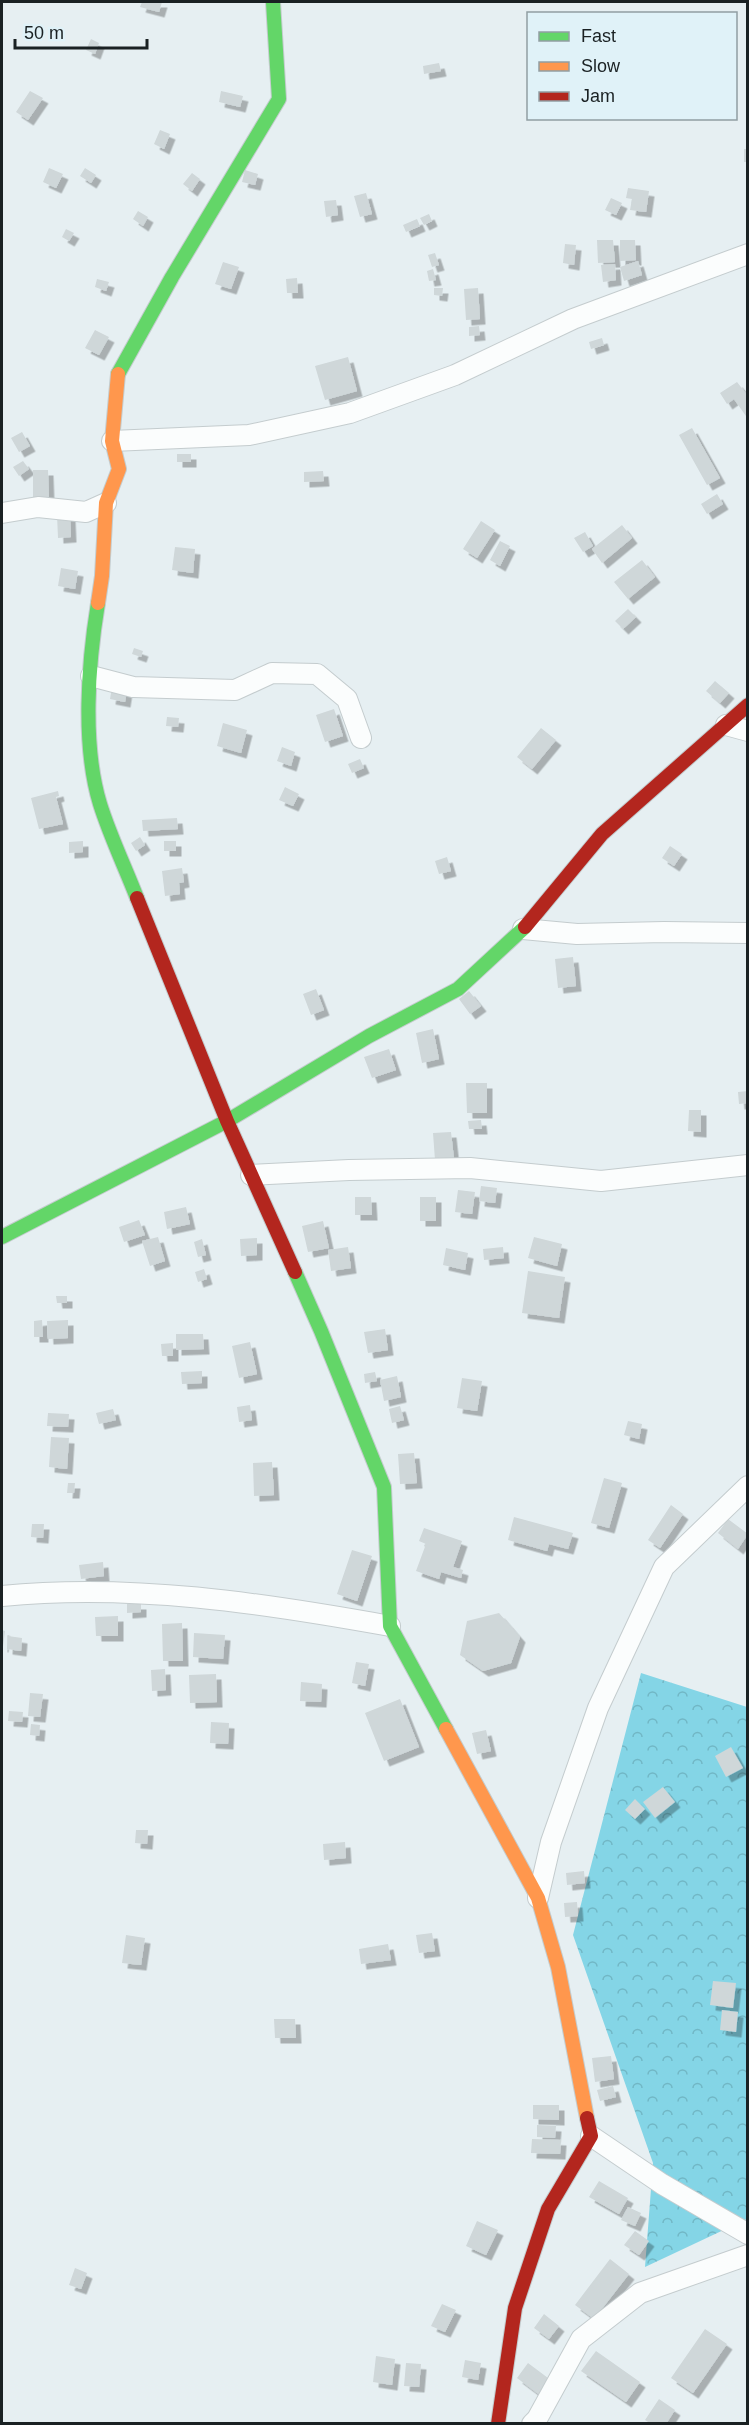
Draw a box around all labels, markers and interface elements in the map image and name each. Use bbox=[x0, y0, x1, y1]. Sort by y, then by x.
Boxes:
scale bar bbox=[15, 12, 147, 50]
legend bbox=[527, 12, 737, 120]
text: 50 m bbox=[24, 23, 64, 43]
text: Fast bbox=[581, 26, 616, 46]
text: Slow bbox=[581, 56, 621, 76]
text: Jam bbox=[581, 86, 615, 106]

